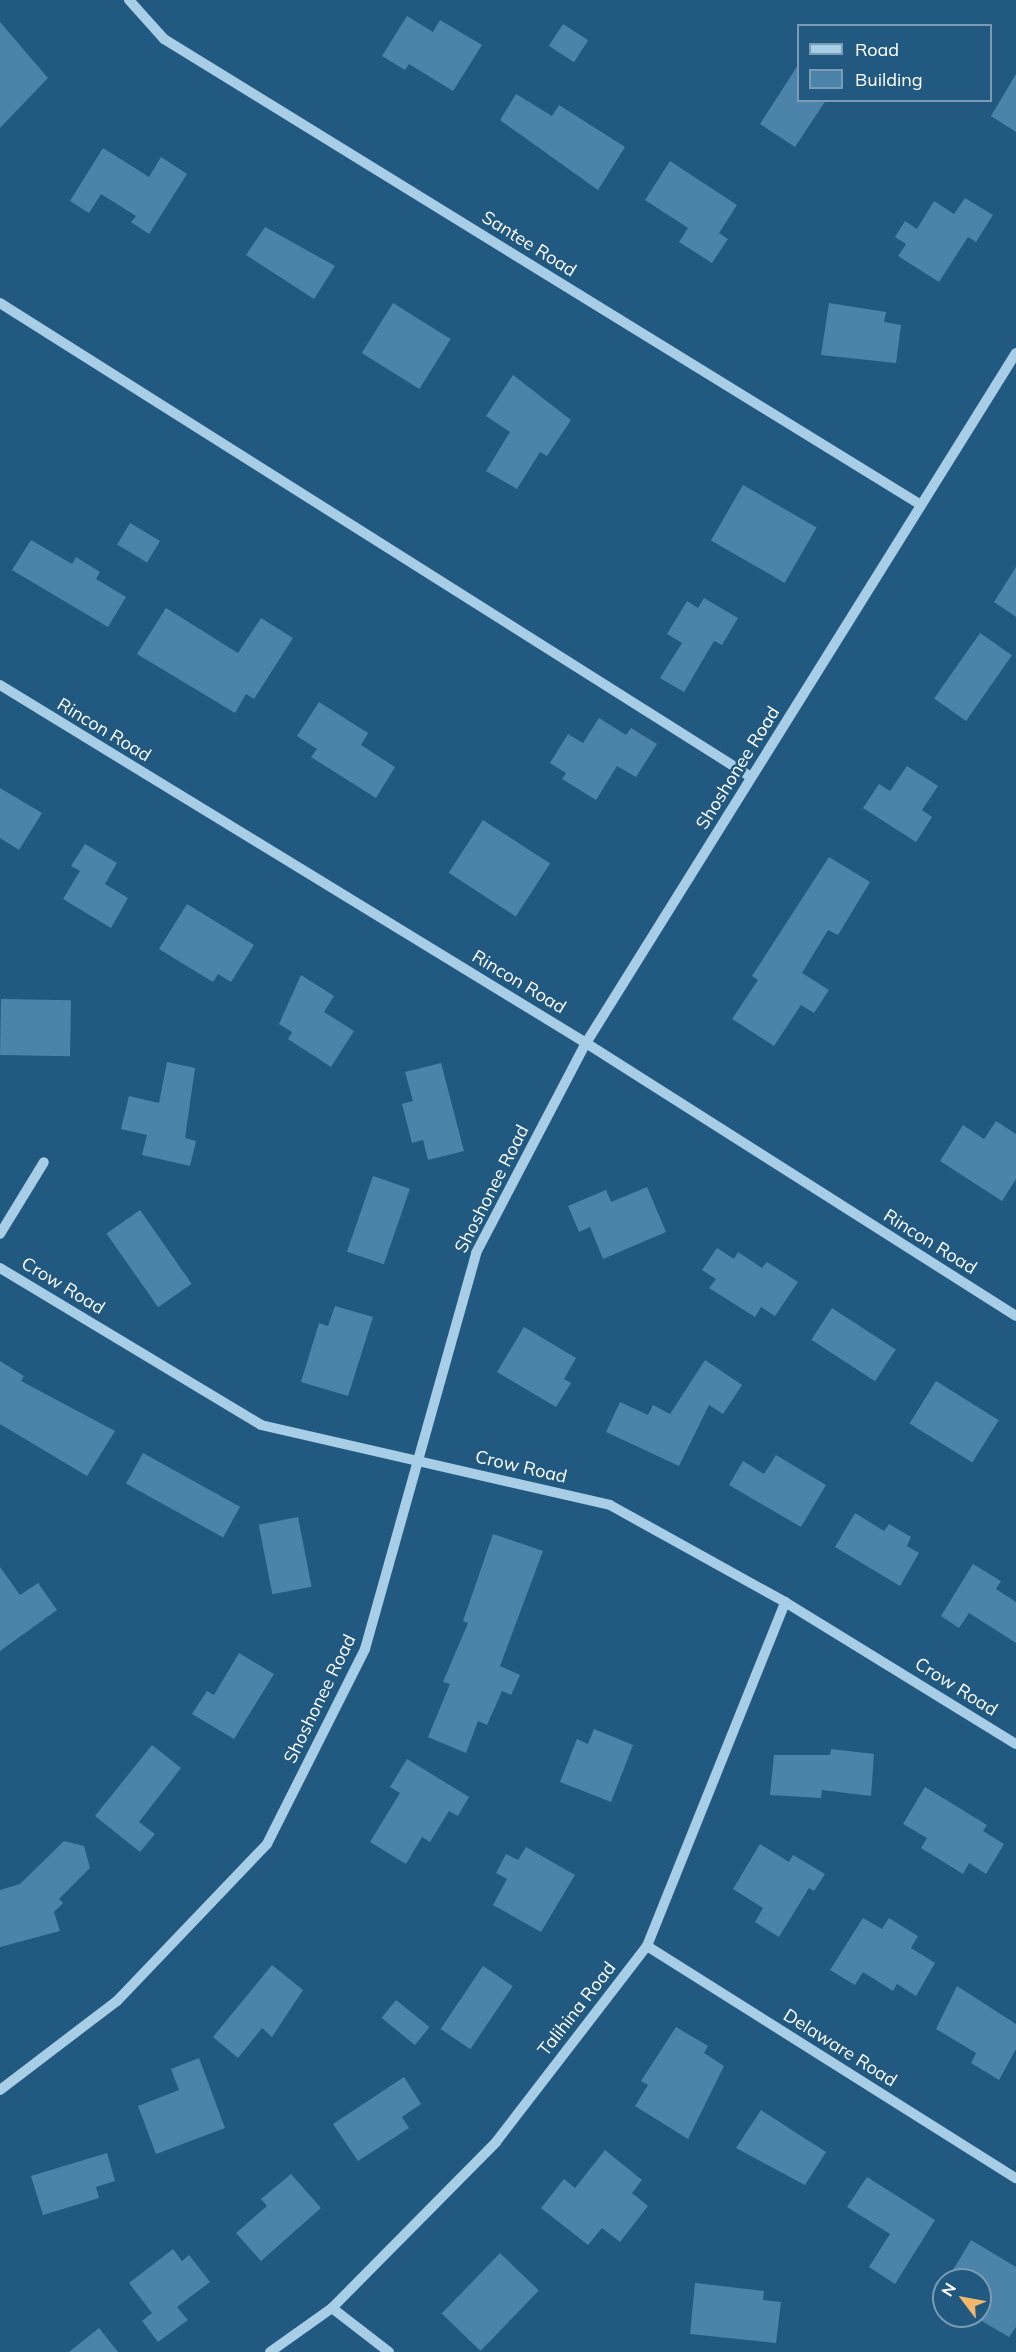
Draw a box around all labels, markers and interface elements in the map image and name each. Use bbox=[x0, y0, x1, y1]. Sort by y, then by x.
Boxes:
legend bbox=[797, 24, 992, 102]
text: Road bbox=[855, 38, 899, 61]
text: Building bbox=[855, 68, 923, 91]
street label: Santee Road bbox=[478, 206, 580, 282]
street label: Rincon Road bbox=[53, 694, 155, 766]
street label: Shoshonee Road bbox=[692, 703, 784, 833]
street label: Rincon Road bbox=[468, 946, 570, 1018]
street label: Shoshonee Road bbox=[450, 1121, 534, 1257]
street label: Rincon Road bbox=[879, 1205, 981, 1279]
street label: Crow Road bbox=[17, 1253, 109, 1319]
street label: Crow Road bbox=[473, 1446, 569, 1488]
street label: Shoshonee Road bbox=[279, 1631, 361, 1767]
street label: Crow Road bbox=[911, 1653, 1001, 1721]
street label: Talihina Road bbox=[533, 1957, 621, 2061]
street label: Delaware Road bbox=[779, 2005, 901, 2091]
north arrow bbox=[932, 2268, 992, 2328]
text: N bbox=[937, 2279, 960, 2300]

